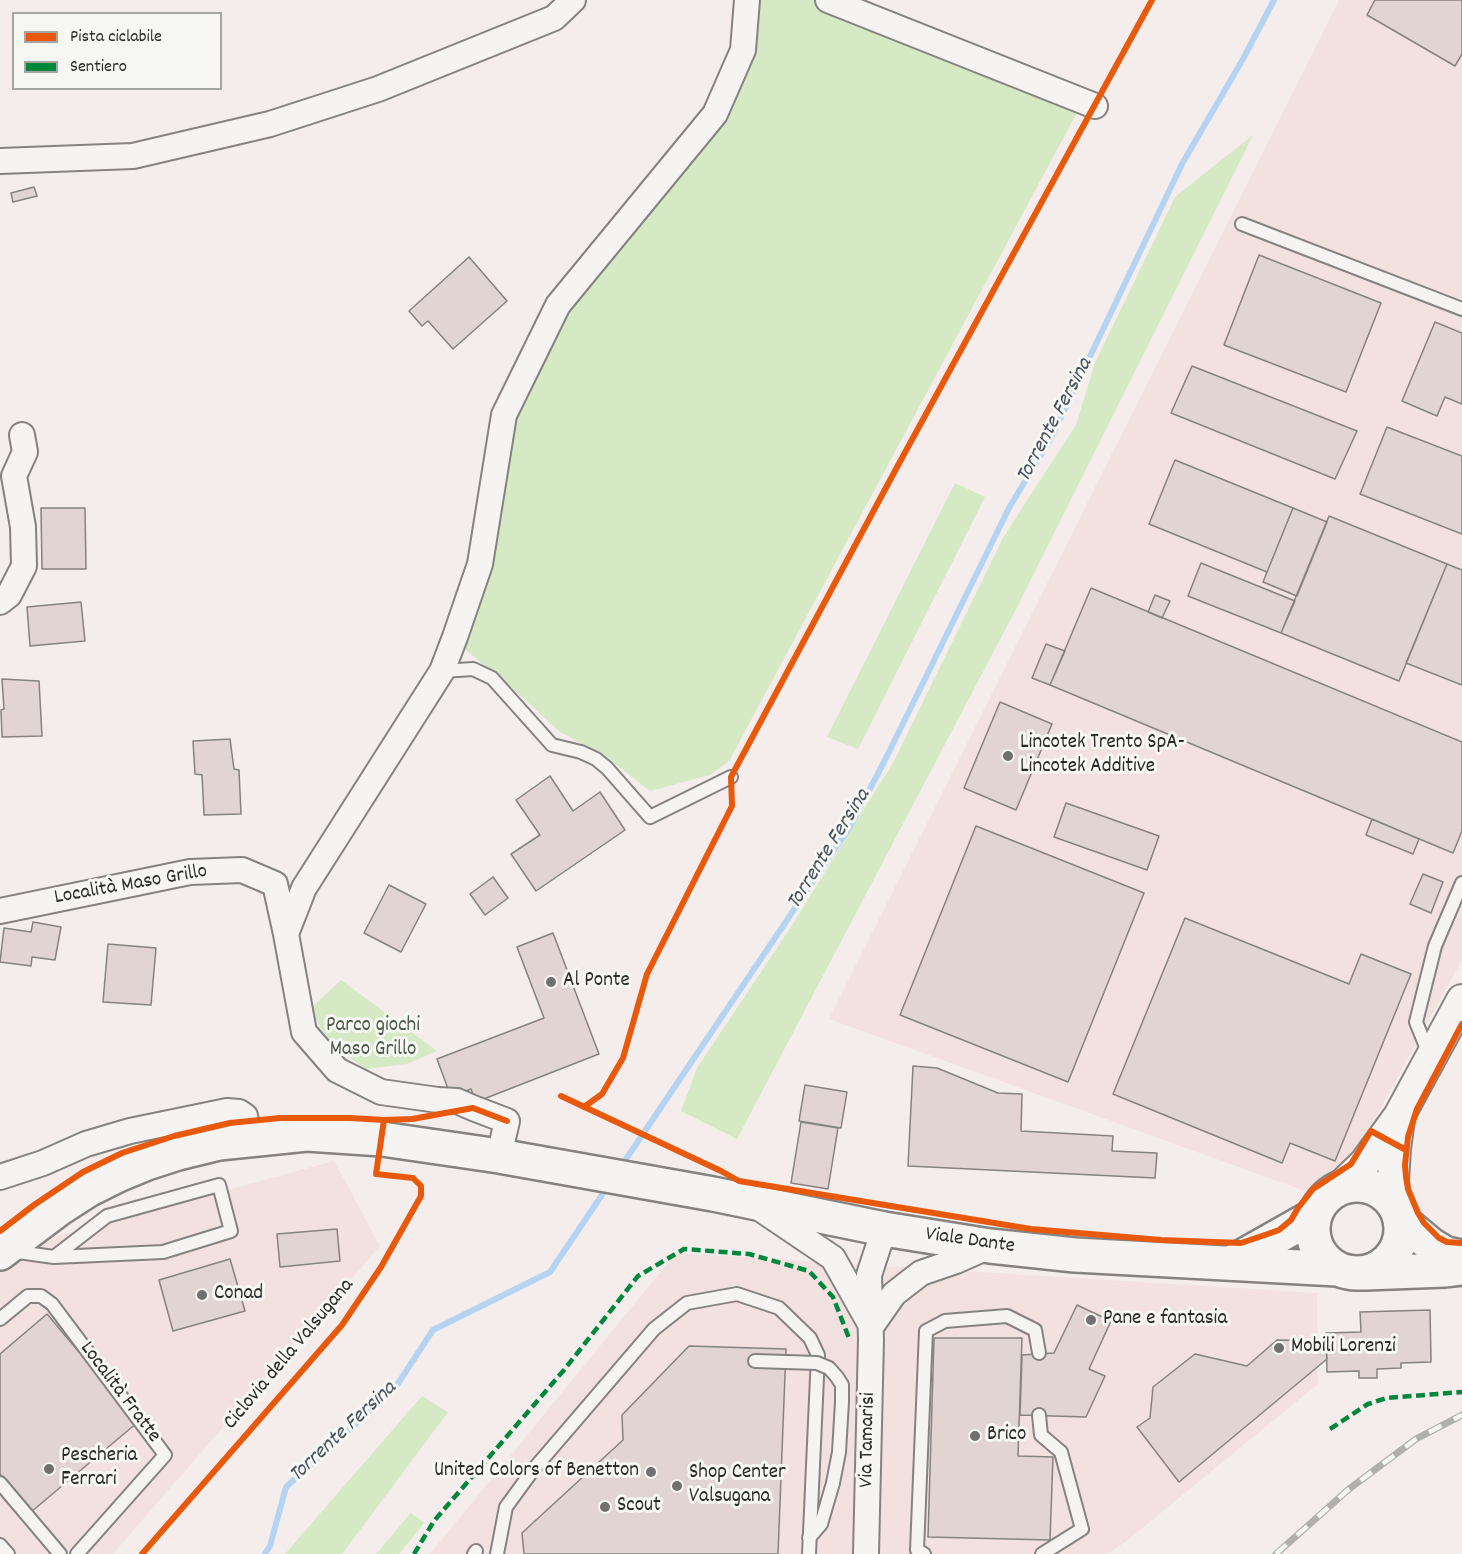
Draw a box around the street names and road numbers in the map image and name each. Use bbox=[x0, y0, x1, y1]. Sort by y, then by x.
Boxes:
street label: Località Maso Grillo bbox=[53, 860, 209, 912]
street label: Viale Dante bbox=[924, 1223, 1016, 1261]
street label: Ciclovia della Valsugana bbox=[219, 1274, 361, 1436]
street label: Località Fratte bbox=[73, 1338, 165, 1448]
street label: Via Tamarisi bbox=[856, 1392, 882, 1488]

